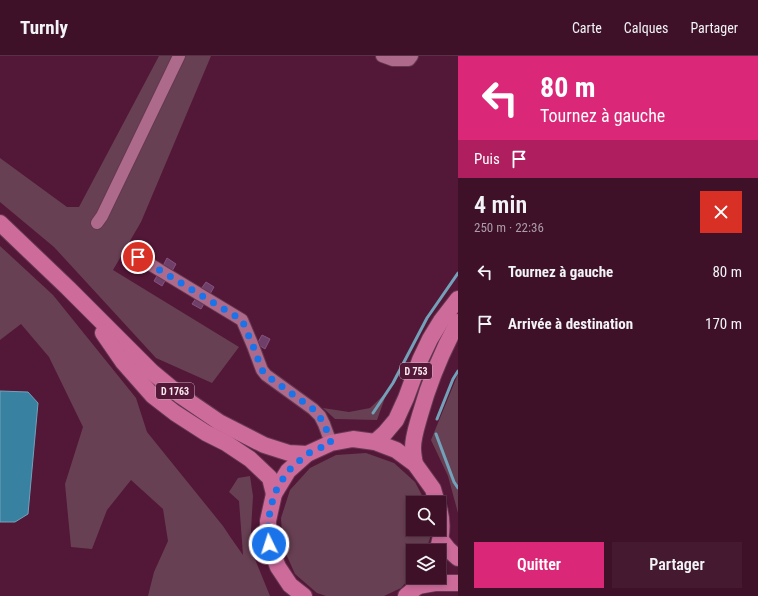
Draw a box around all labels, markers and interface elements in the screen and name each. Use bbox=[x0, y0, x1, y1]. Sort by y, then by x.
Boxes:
text: Turnly bbox=[20, 16, 68, 39]
text: Carte bbox=[572, 20, 602, 36]
text: Calques bbox=[624, 20, 668, 36]
text: Partager bbox=[690, 20, 738, 36]
text: 80 m bbox=[540, 71, 596, 104]
icon: left bbox=[474, 72, 526, 124]
text: Tournez à gauche bbox=[540, 105, 665, 126]
icon: arrive bbox=[508, 148, 530, 170]
text: Puis bbox=[474, 150, 500, 168]
text: 4 min bbox=[474, 191, 527, 219]
button: close bbox=[700, 191, 742, 233]
text: 250 m · 22:36 bbox=[474, 220, 544, 235]
pin bbox=[121, 240, 155, 274]
icon: arrive bbox=[127, 246, 149, 268]
icon: left bbox=[474, 261, 496, 283]
text: Tournez à gauche bbox=[508, 263, 613, 281]
text: 80 m bbox=[712, 263, 742, 281]
icon: arrive bbox=[474, 313, 496, 335]
text: Arrivée à destination bbox=[508, 315, 633, 333]
text: 170 m bbox=[705, 315, 742, 333]
road number: D 753 bbox=[400, 363, 432, 379]
road number: D 1763 bbox=[156, 383, 194, 399]
map controls bbox=[406, 496, 446, 584]
button: search bbox=[406, 496, 446, 536]
position arrow bbox=[248, 523, 290, 565]
button: Quitter bbox=[474, 542, 604, 588]
button: Partager bbox=[612, 542, 742, 588]
button: layers bbox=[406, 544, 446, 584]

